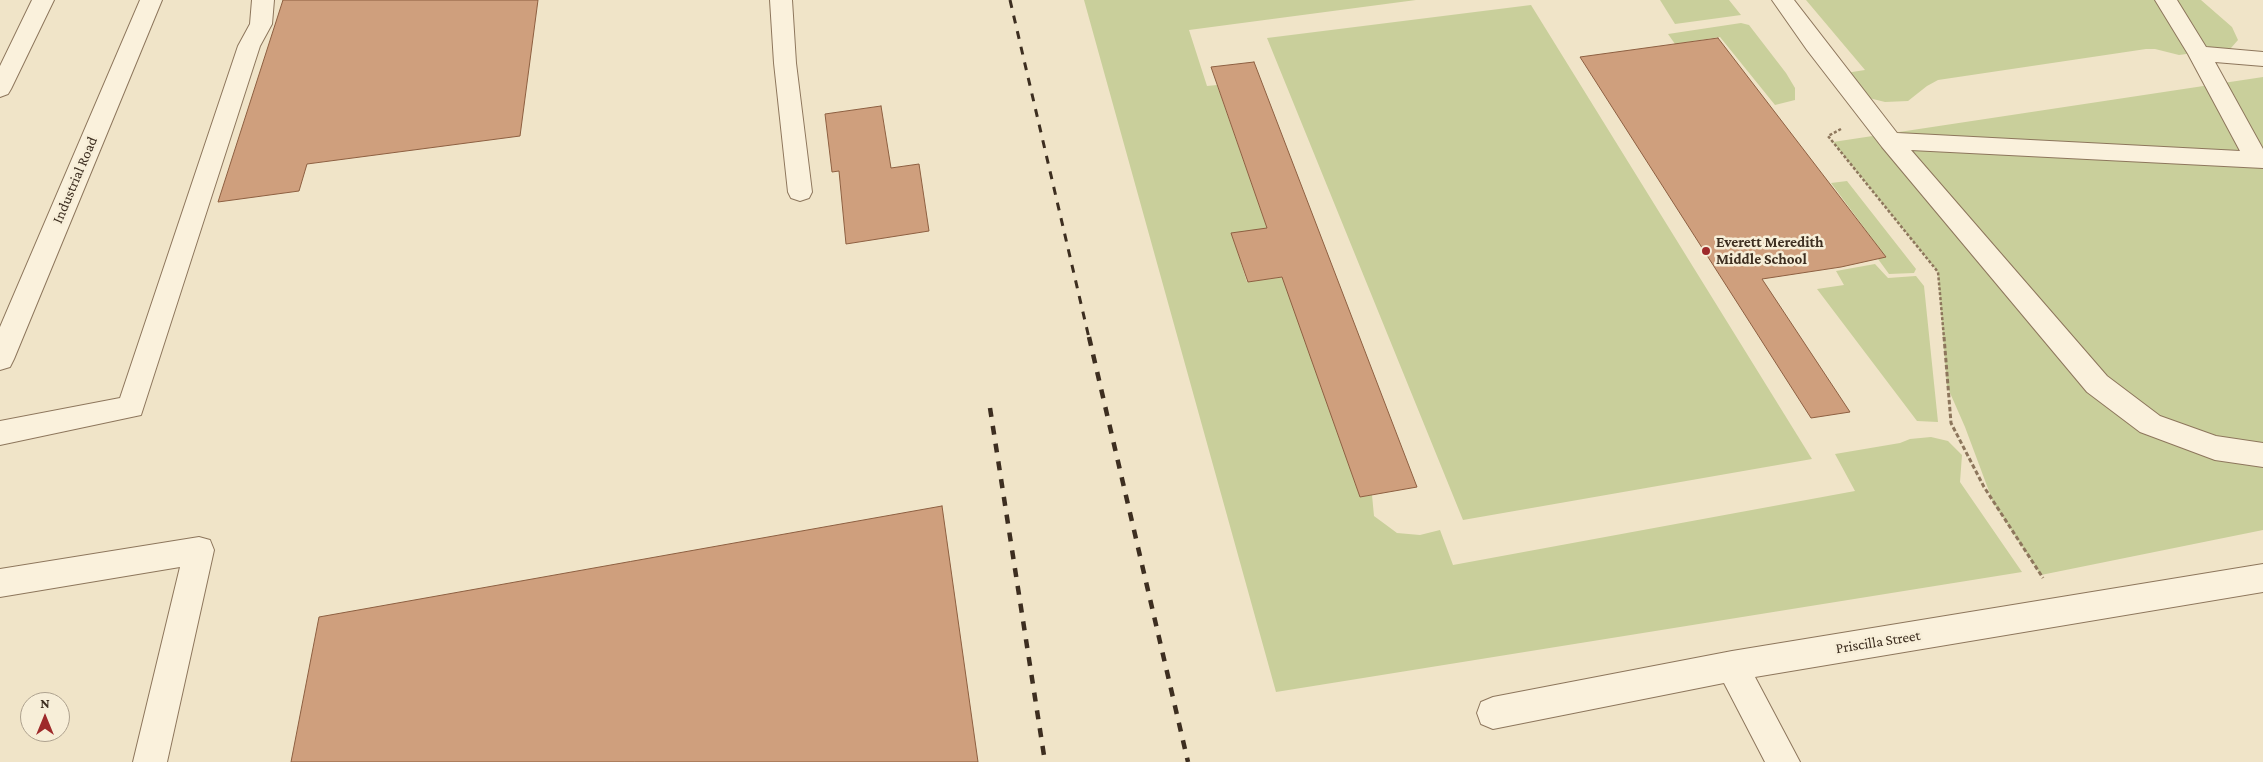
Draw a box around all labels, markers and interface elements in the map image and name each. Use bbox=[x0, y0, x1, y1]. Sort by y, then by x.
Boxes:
street label: Industrial Road bbox=[49, 134, 101, 226]
place label: Everett Meredith Middle School bbox=[1716, 233, 1824, 268]
marker: Everett Meredith Middle School bbox=[1700, 245, 1712, 257]
street label: Priscilla Street bbox=[1834, 626, 1922, 658]
north arrow bbox=[20, 692, 70, 742]
text: N bbox=[40, 695, 50, 711]

